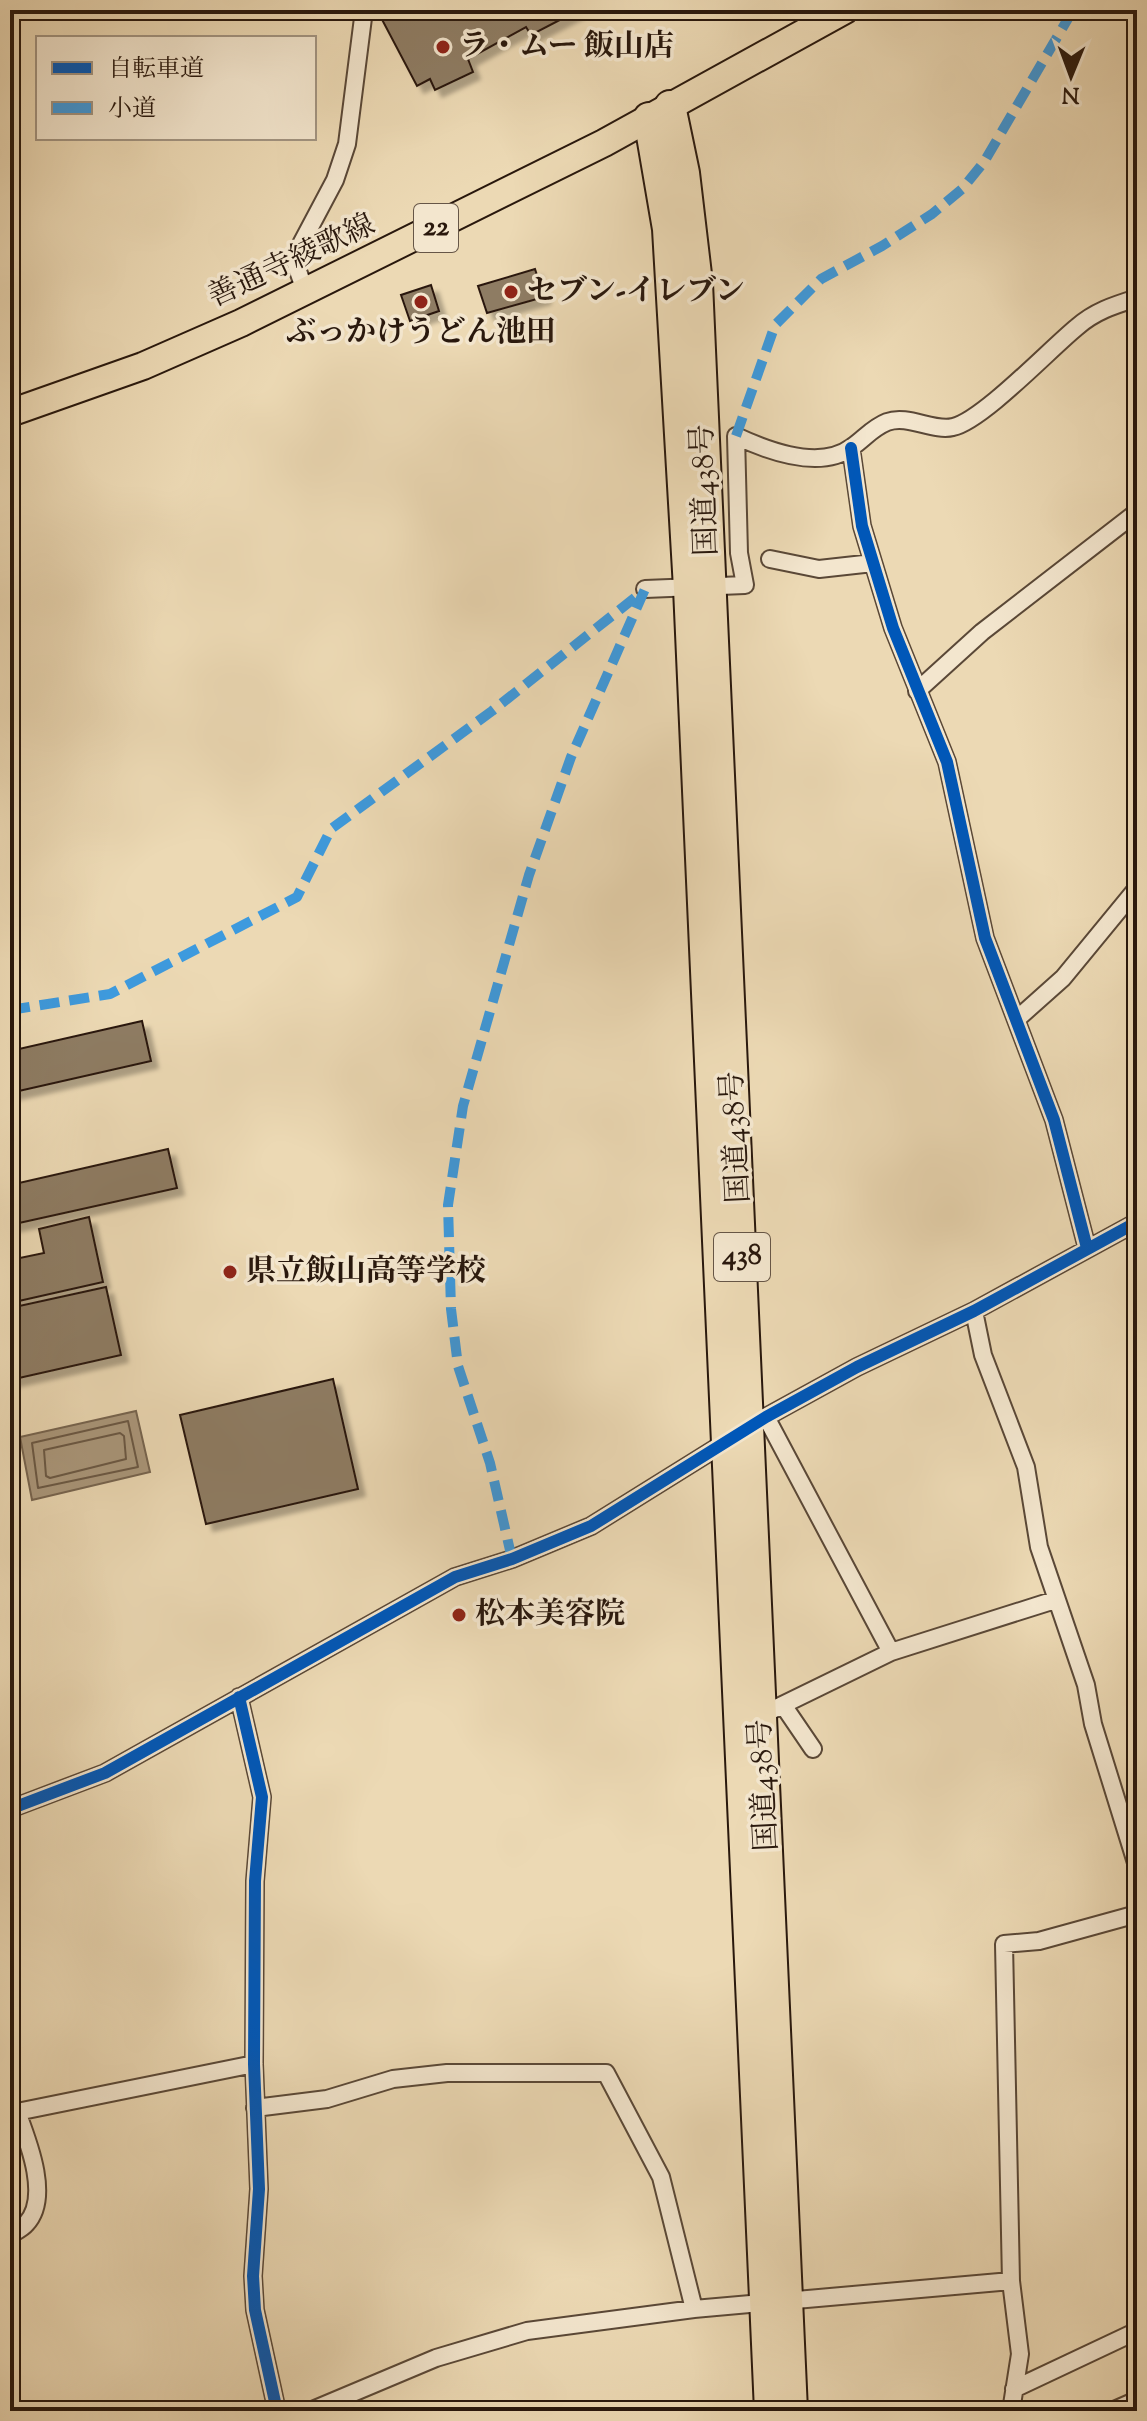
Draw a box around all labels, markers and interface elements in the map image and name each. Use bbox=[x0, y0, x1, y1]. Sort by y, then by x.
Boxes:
place label: ラ・ムー 飯山店 bbox=[459, 26, 674, 69]
legend bbox=[36, 36, 316, 140]
north arrow bbox=[1031, 36, 1111, 116]
marker: ラ・ムー 飯山店 bbox=[434, 38, 452, 56]
text: 自転車道 bbox=[108, 53, 204, 87]
text: N bbox=[1061, 77, 1080, 109]
text: 小道 bbox=[108, 93, 156, 127]
street label: 善通寺綾歌線 bbox=[201, 204, 383, 320]
road number: 22 bbox=[414, 204, 458, 252]
place label: セブン-イレブン bbox=[527, 271, 745, 314]
marker: セブン-イレブン bbox=[502, 283, 520, 301]
marker: ぶっかけうどん池田 bbox=[412, 293, 430, 311]
place label: ぶっかけうどん池田 bbox=[286, 312, 556, 355]
street label: 国道438号 bbox=[682, 423, 730, 557]
street label: 国道438号 bbox=[712, 1070, 762, 1204]
road number: 438 bbox=[714, 1233, 770, 1281]
place label: 県立飯山高等学校 bbox=[246, 1251, 486, 1294]
marker: 県立飯山高等学校 bbox=[221, 1263, 239, 1281]
place label: 松本美容院 bbox=[475, 1594, 625, 1637]
marker: 松本美容院 bbox=[450, 1606, 468, 1624]
street label: 国道438号 bbox=[740, 1718, 790, 1852]

